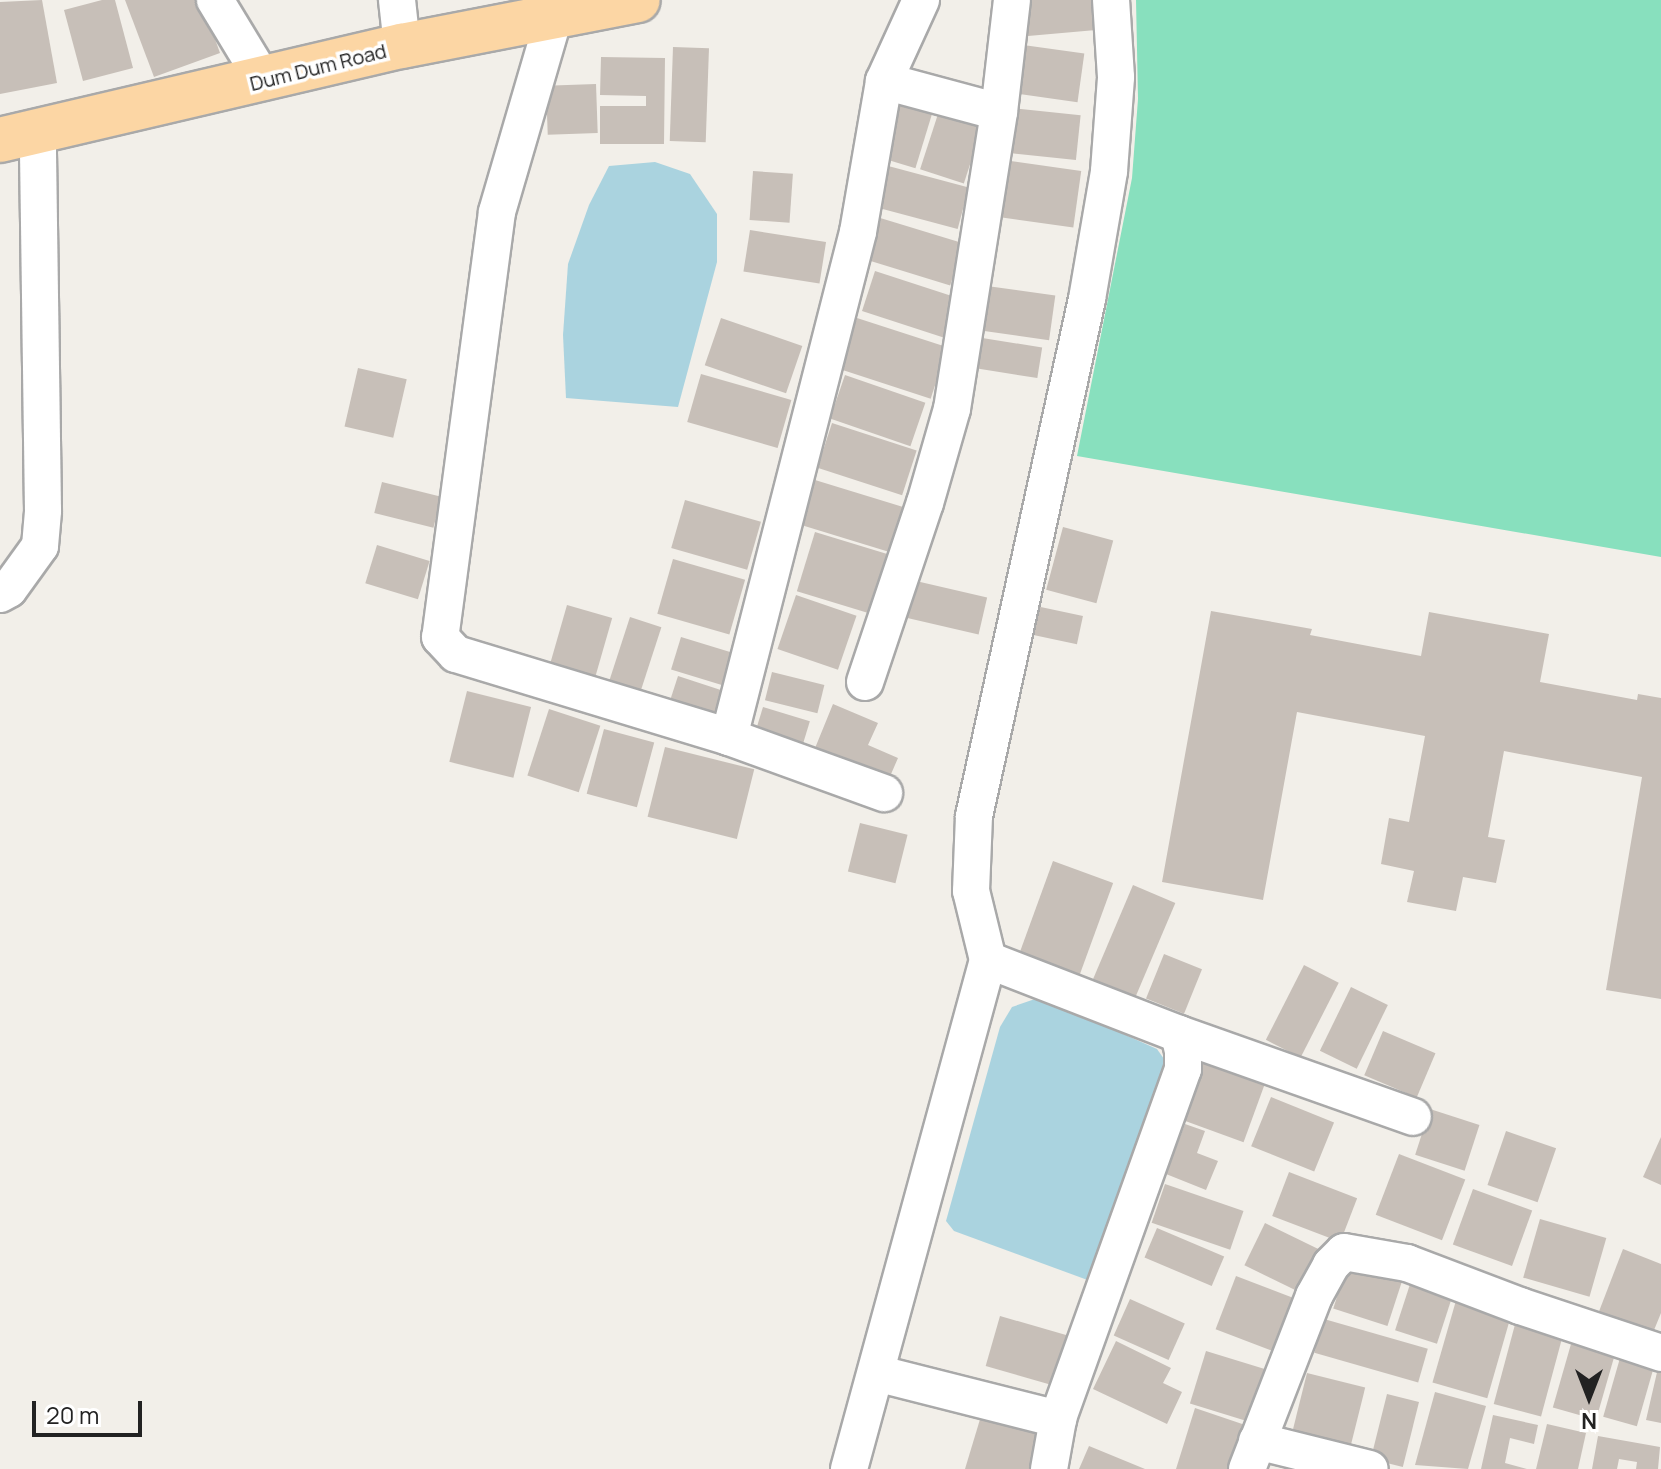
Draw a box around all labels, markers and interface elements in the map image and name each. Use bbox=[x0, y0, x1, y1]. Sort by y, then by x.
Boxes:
street label: Dum Dum Road bbox=[247, 38, 389, 96]
north arrow bbox=[1549, 1357, 1629, 1437]
scale bar bbox=[36, 1385, 146, 1435]
text: 20 m bbox=[46, 1398, 99, 1431]
text: N bbox=[1581, 1406, 1597, 1436]

